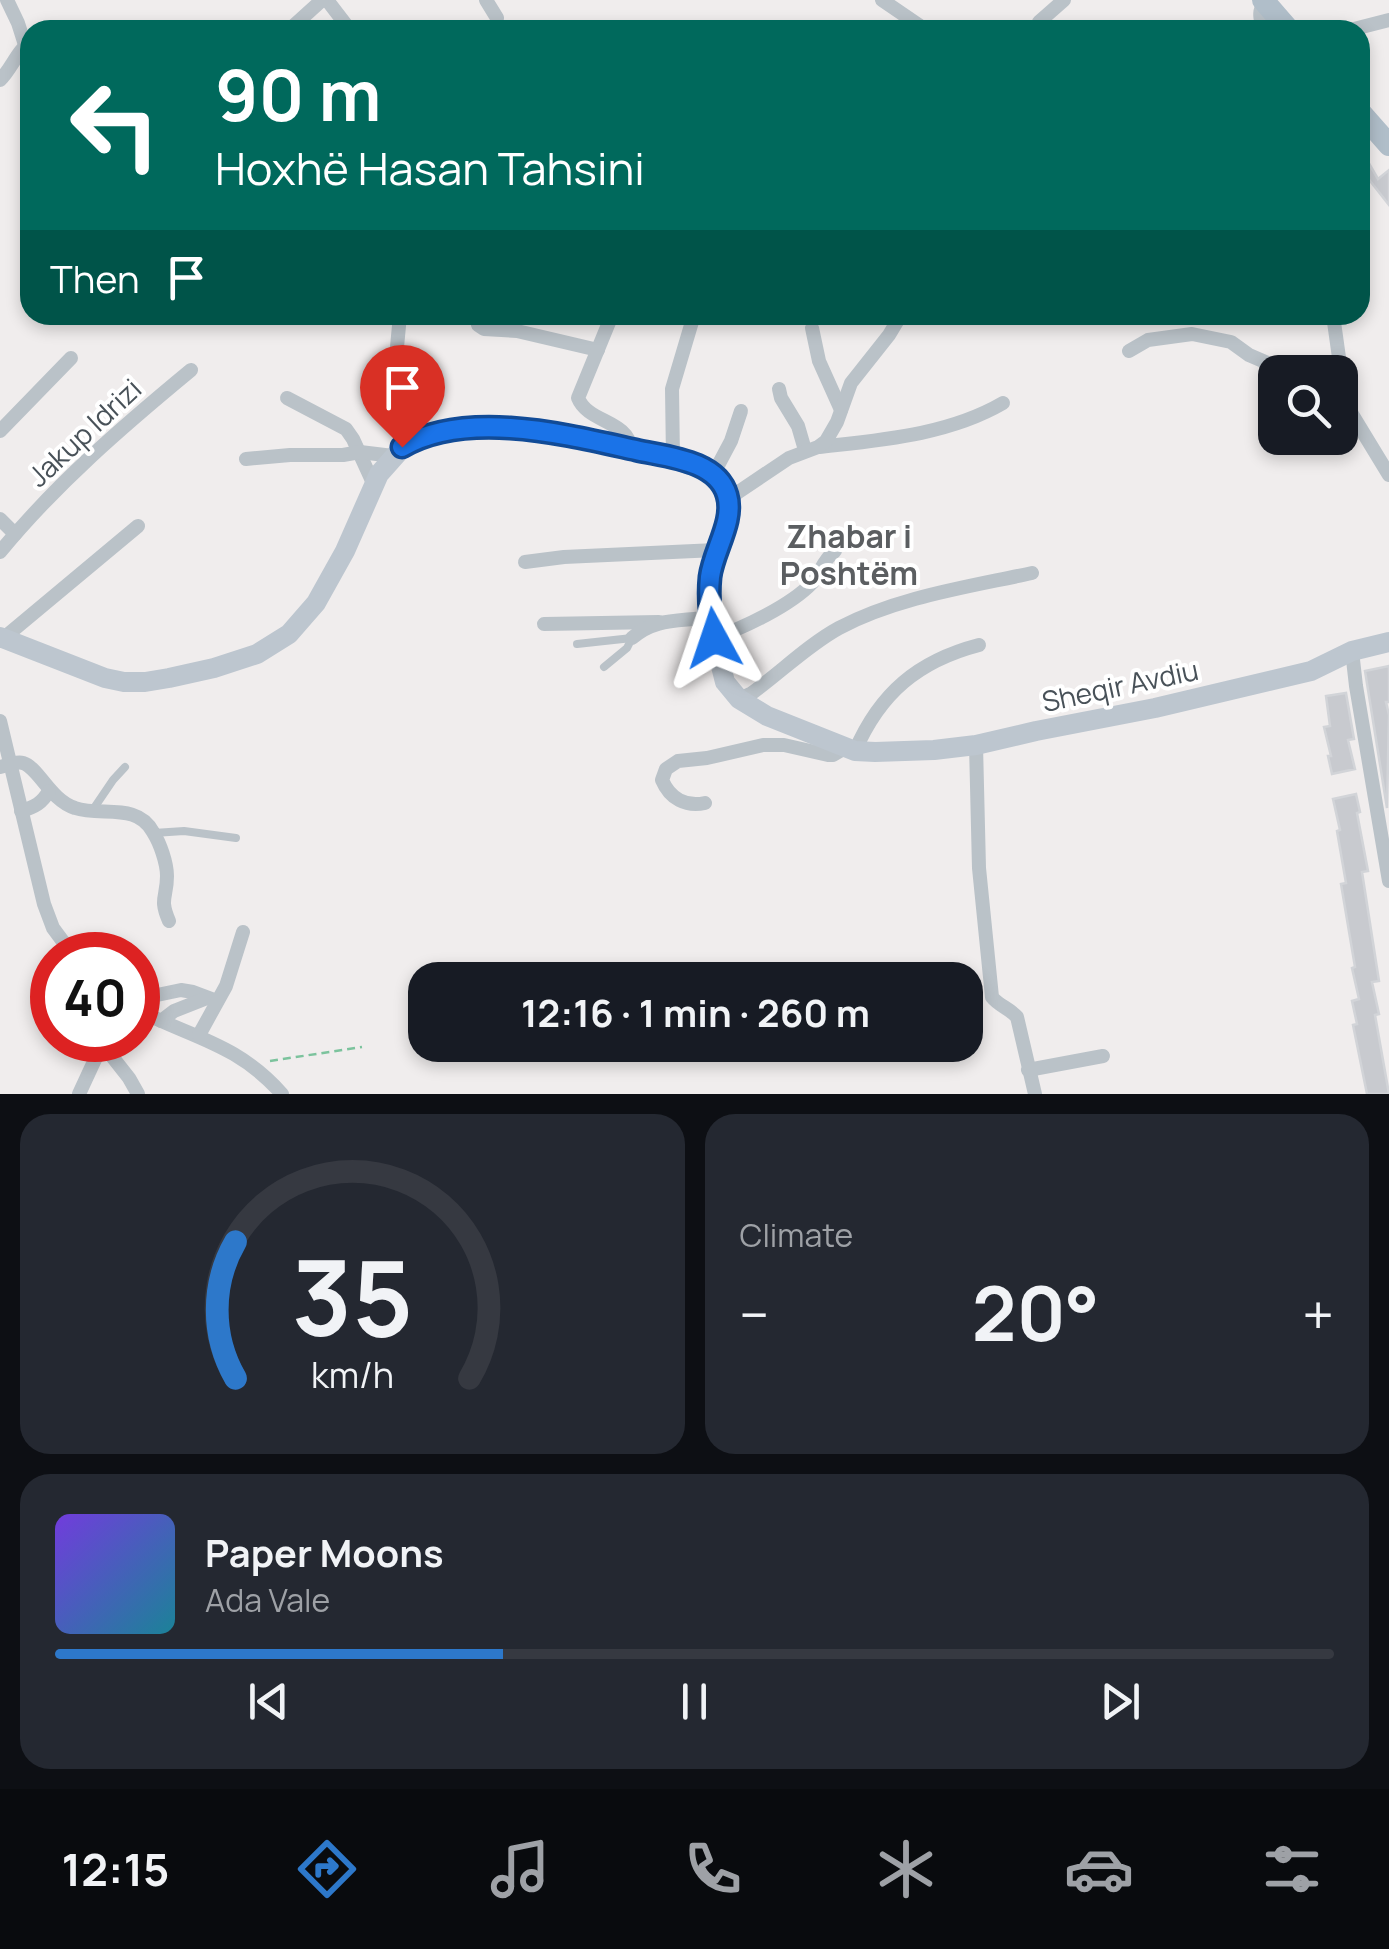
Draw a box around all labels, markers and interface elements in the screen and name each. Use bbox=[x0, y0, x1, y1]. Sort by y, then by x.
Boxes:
text: 90 m bbox=[215, 46, 382, 142]
icon: left bbox=[50, 60, 180, 190]
text: Hoxhë Hasan Tahsini bbox=[215, 137, 645, 199]
icon: arrive bbox=[159, 250, 214, 305]
text: Then bbox=[50, 252, 139, 304]
pin bbox=[360, 345, 445, 448]
map controls bbox=[1258, 355, 1358, 455]
button: search bbox=[1258, 355, 1358, 455]
icon: arrive bbox=[375, 360, 430, 415]
street label: Jakup Idrizi bbox=[19, 370, 149, 494]
district label: Zhabar i Poshtëm bbox=[780, 514, 918, 595]
position arrow bbox=[662, 586, 766, 690]
street label: Sheqir Avdiu bbox=[1038, 650, 1202, 720]
speed limit sign: 40 bbox=[30, 932, 160, 1062]
text: 12:16 · 1 min · 260 m bbox=[521, 986, 870, 1038]
text: Climate bbox=[740, 1213, 853, 1257]
text: 35 bbox=[292, 1225, 413, 1367]
text: 20° bbox=[972, 1261, 1100, 1364]
text: − bbox=[740, 1276, 769, 1352]
text: + bbox=[1302, 1276, 1334, 1352]
text: km/h bbox=[311, 1350, 394, 1399]
text: Paper Moons bbox=[205, 1526, 444, 1578]
text: Ada Vale bbox=[205, 1578, 330, 1622]
icon: previous bbox=[241, 1674, 296, 1729]
icon: pause bbox=[667, 1674, 722, 1729]
icon: next bbox=[1093, 1674, 1148, 1729]
icon: directions bbox=[292, 1834, 362, 1904]
icon: music bbox=[485, 1834, 555, 1904]
icon: phone bbox=[678, 1834, 748, 1904]
icon: climate bbox=[871, 1834, 941, 1904]
icon: car bbox=[1064, 1834, 1134, 1904]
icon: filters bbox=[1257, 1834, 1327, 1904]
text: 12:15 bbox=[61, 1838, 170, 1900]

